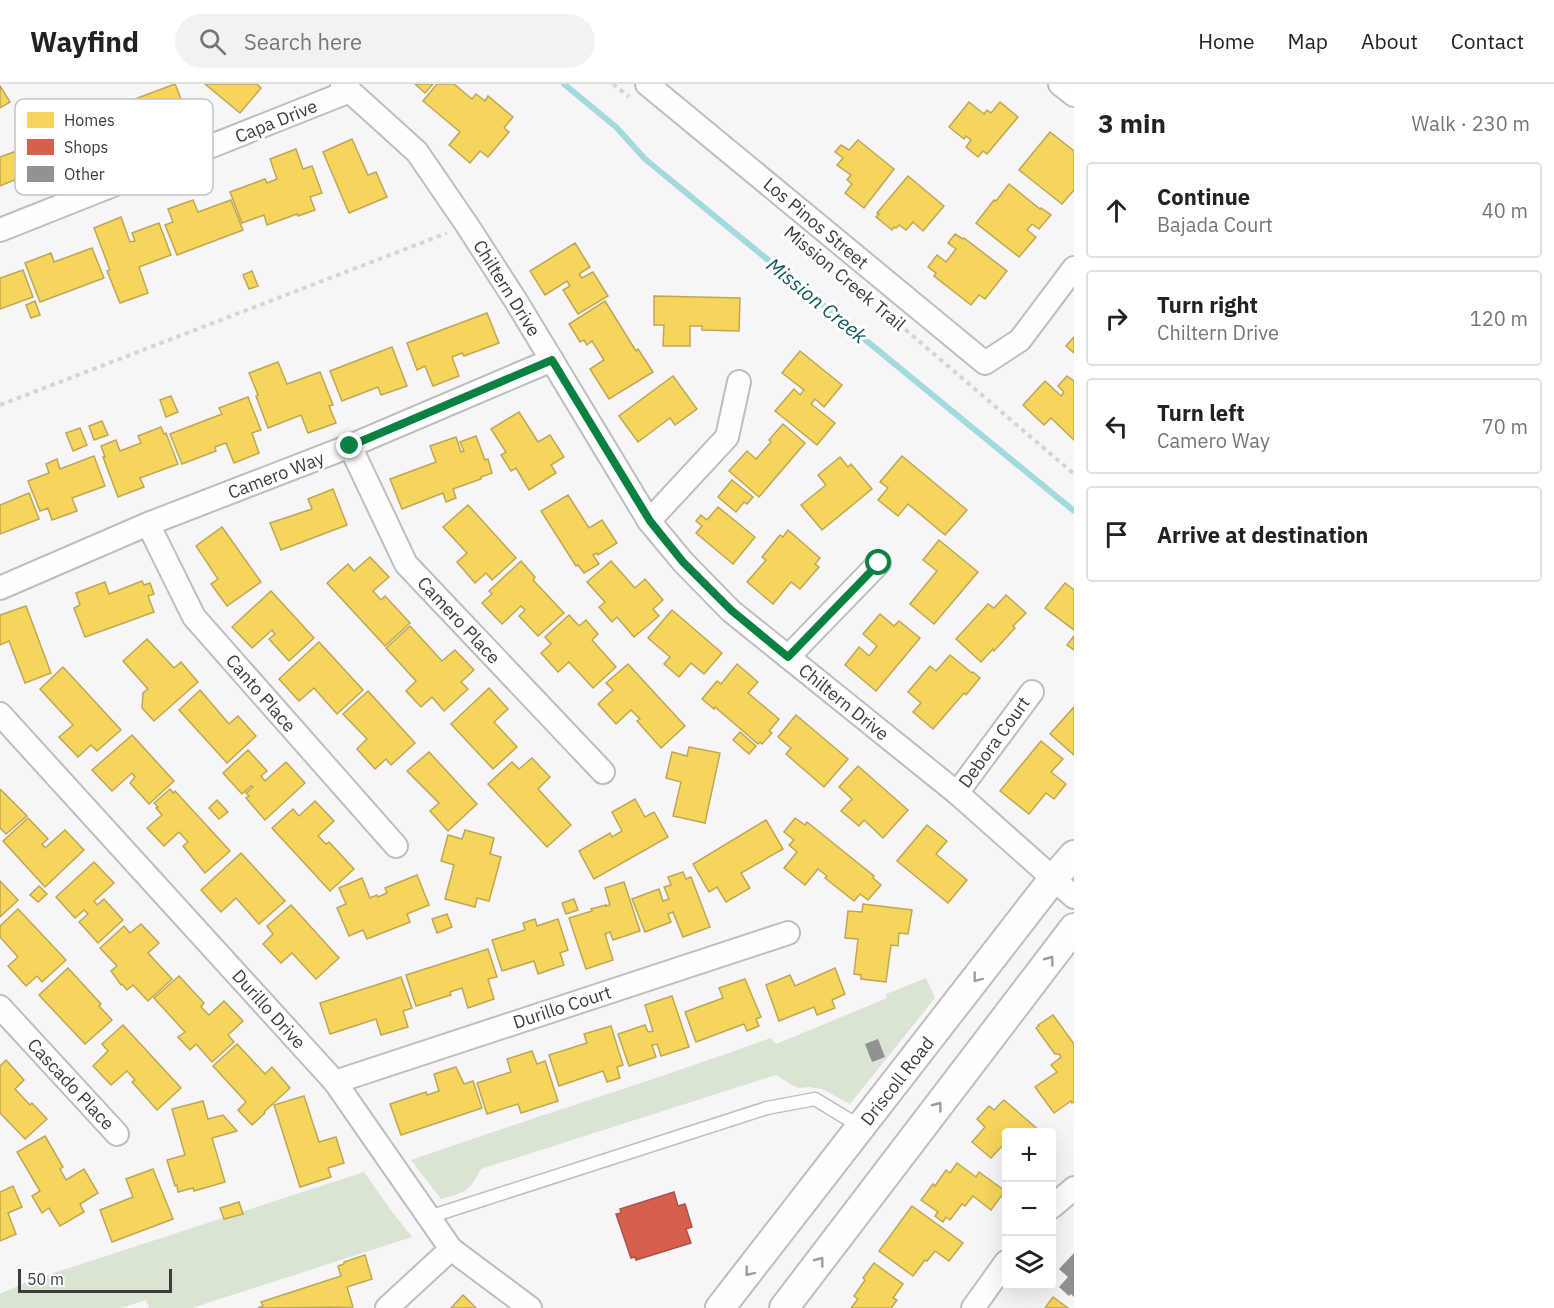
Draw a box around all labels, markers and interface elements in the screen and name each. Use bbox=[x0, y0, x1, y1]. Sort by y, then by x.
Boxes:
search box bbox=[175, 14, 595, 68]
text: Wayfind bbox=[30, 23, 139, 60]
icon: search bbox=[196, 25, 229, 58]
text: Search here bbox=[244, 27, 362, 56]
text: Home bbox=[1198, 27, 1255, 55]
text: Map bbox=[1288, 27, 1328, 55]
text: About bbox=[1361, 27, 1418, 55]
text: Contact bbox=[1451, 27, 1524, 55]
street label: Capa Drive bbox=[231, 94, 321, 148]
legend bbox=[15, 99, 213, 195]
text: 3 min bbox=[1098, 106, 1166, 140]
text: Homes bbox=[64, 110, 115, 130]
text: Walk · 230 m bbox=[1412, 110, 1530, 137]
text: Shops bbox=[64, 137, 108, 157]
text: Other bbox=[64, 164, 105, 184]
street label: Los Pinos Street bbox=[759, 172, 873, 274]
text: Continue bbox=[1157, 182, 1250, 211]
icon: ahead bbox=[1100, 194, 1133, 227]
text: 40 m bbox=[1482, 197, 1528, 224]
text: Bajada Court bbox=[1157, 211, 1273, 238]
street label: Mission Creek Trail bbox=[780, 221, 910, 335]
street label: Chiltern Drive bbox=[468, 235, 546, 341]
water label: Mission Creek bbox=[762, 252, 872, 348]
text: Turn right bbox=[1157, 290, 1258, 319]
icon: right bbox=[1100, 302, 1133, 335]
text: 120 m bbox=[1470, 305, 1528, 332]
text: Chiltern Drive bbox=[1157, 319, 1279, 346]
text: Turn left bbox=[1157, 398, 1245, 427]
icon: left bbox=[1100, 410, 1133, 443]
text: 70 m bbox=[1482, 413, 1528, 440]
text: Camero Way bbox=[1157, 427, 1270, 454]
route end bbox=[336, 432, 362, 458]
street label: Camero Way bbox=[224, 446, 328, 504]
icon: arrive bbox=[1100, 518, 1133, 551]
text: Arrive at destination bbox=[1157, 520, 1368, 549]
route start bbox=[865, 549, 891, 575]
street label: Camero Place bbox=[413, 571, 505, 669]
street label: Canto Place bbox=[221, 649, 301, 737]
street label: Chiltern Drive bbox=[794, 659, 894, 746]
street label: Debora Court bbox=[953, 692, 1035, 792]
one-way arrow bbox=[1042, 956, 1053, 967]
street label: Durillo Drive bbox=[227, 964, 311, 1054]
one-way arrow bbox=[973, 971, 984, 982]
street label: Durillo Court bbox=[510, 980, 614, 1034]
street label: Driscoll Road bbox=[855, 1032, 939, 1130]
street label: Cascado Place bbox=[23, 1033, 119, 1135]
one-way arrow bbox=[931, 1102, 942, 1113]
map controls bbox=[1002, 1128, 1056, 1290]
button: + bbox=[1002, 1128, 1056, 1182]
button: − bbox=[1002, 1182, 1056, 1236]
button: layers bbox=[1002, 1236, 1056, 1290]
one-way arrow bbox=[812, 1257, 823, 1268]
one-way arrow bbox=[745, 1265, 756, 1276]
scale bar bbox=[18, 1266, 172, 1294]
text: 50 m bbox=[27, 1269, 64, 1289]

